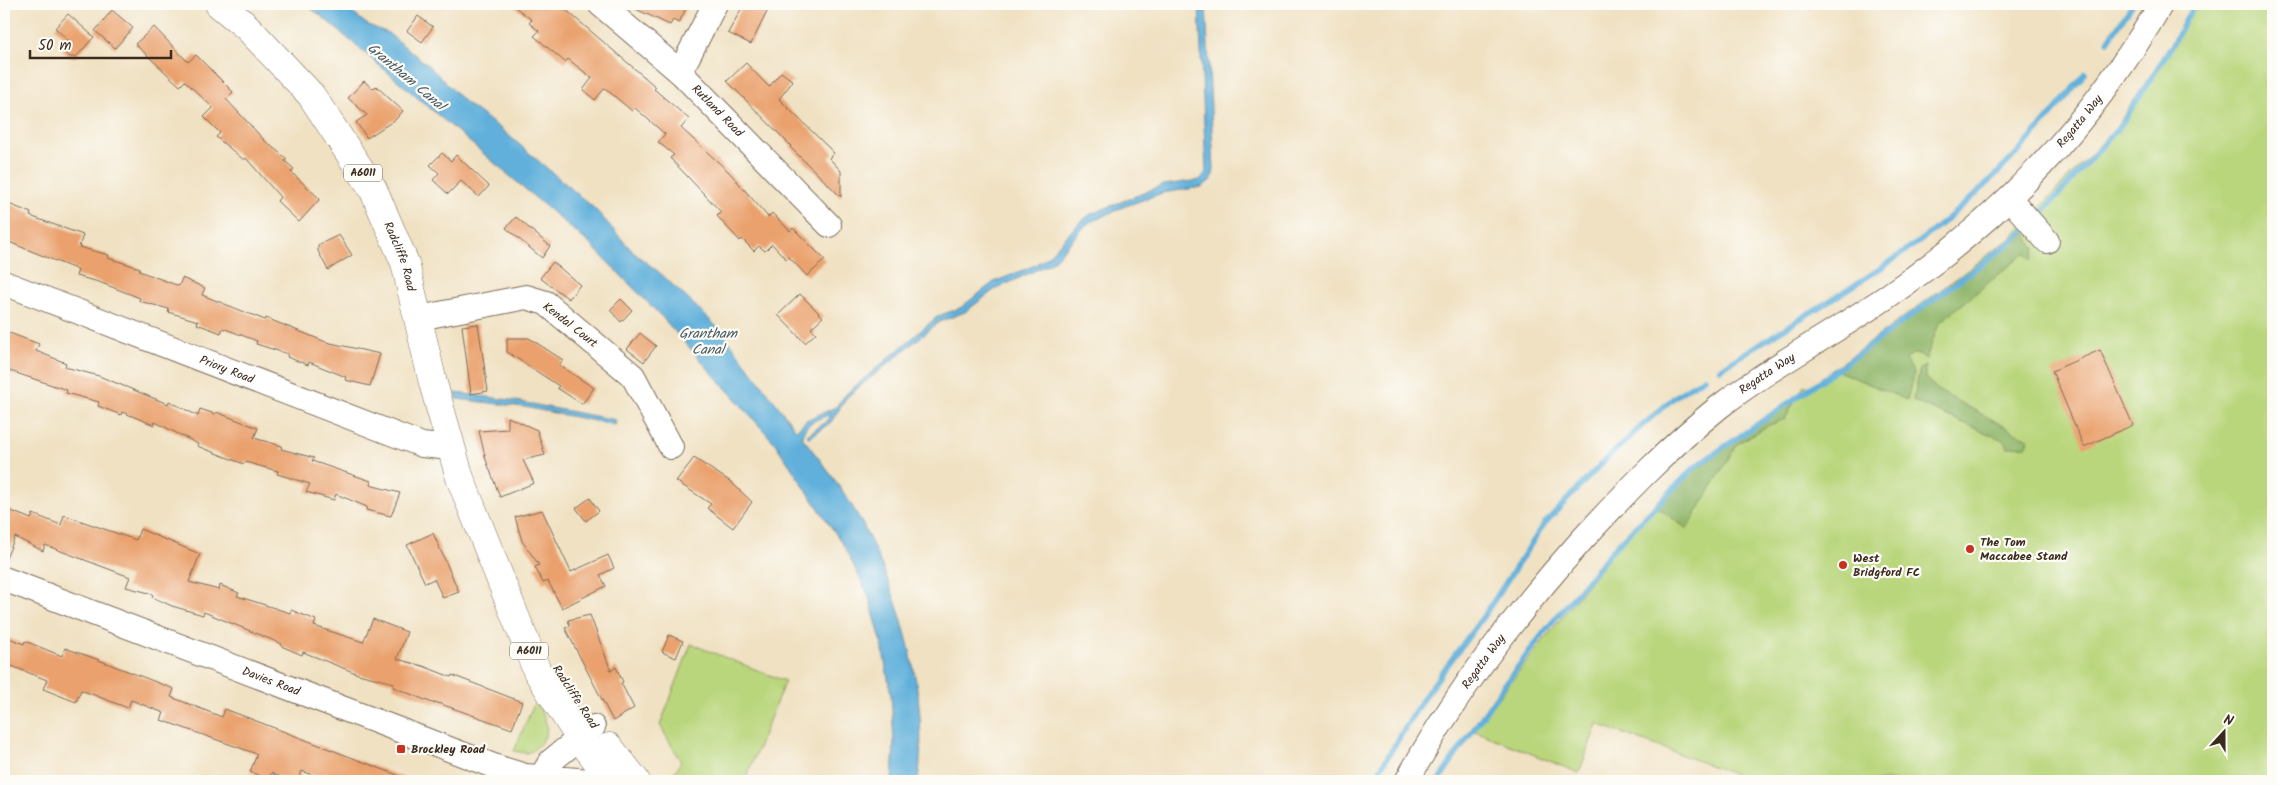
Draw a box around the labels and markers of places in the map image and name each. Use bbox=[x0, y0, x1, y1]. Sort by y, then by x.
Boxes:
place label: The Tom Maccabee Stand bbox=[1980, 533, 2068, 566]
marker: The Tom Maccabee Stand bbox=[1964, 543, 1976, 555]
place label: West Bridgford FC bbox=[1853, 549, 1920, 582]
marker: West Bridgford FC bbox=[1837, 559, 1849, 571]
place label: Brockley Road bbox=[411, 740, 486, 759]
marker: Brockley Road bbox=[395, 743, 407, 755]

